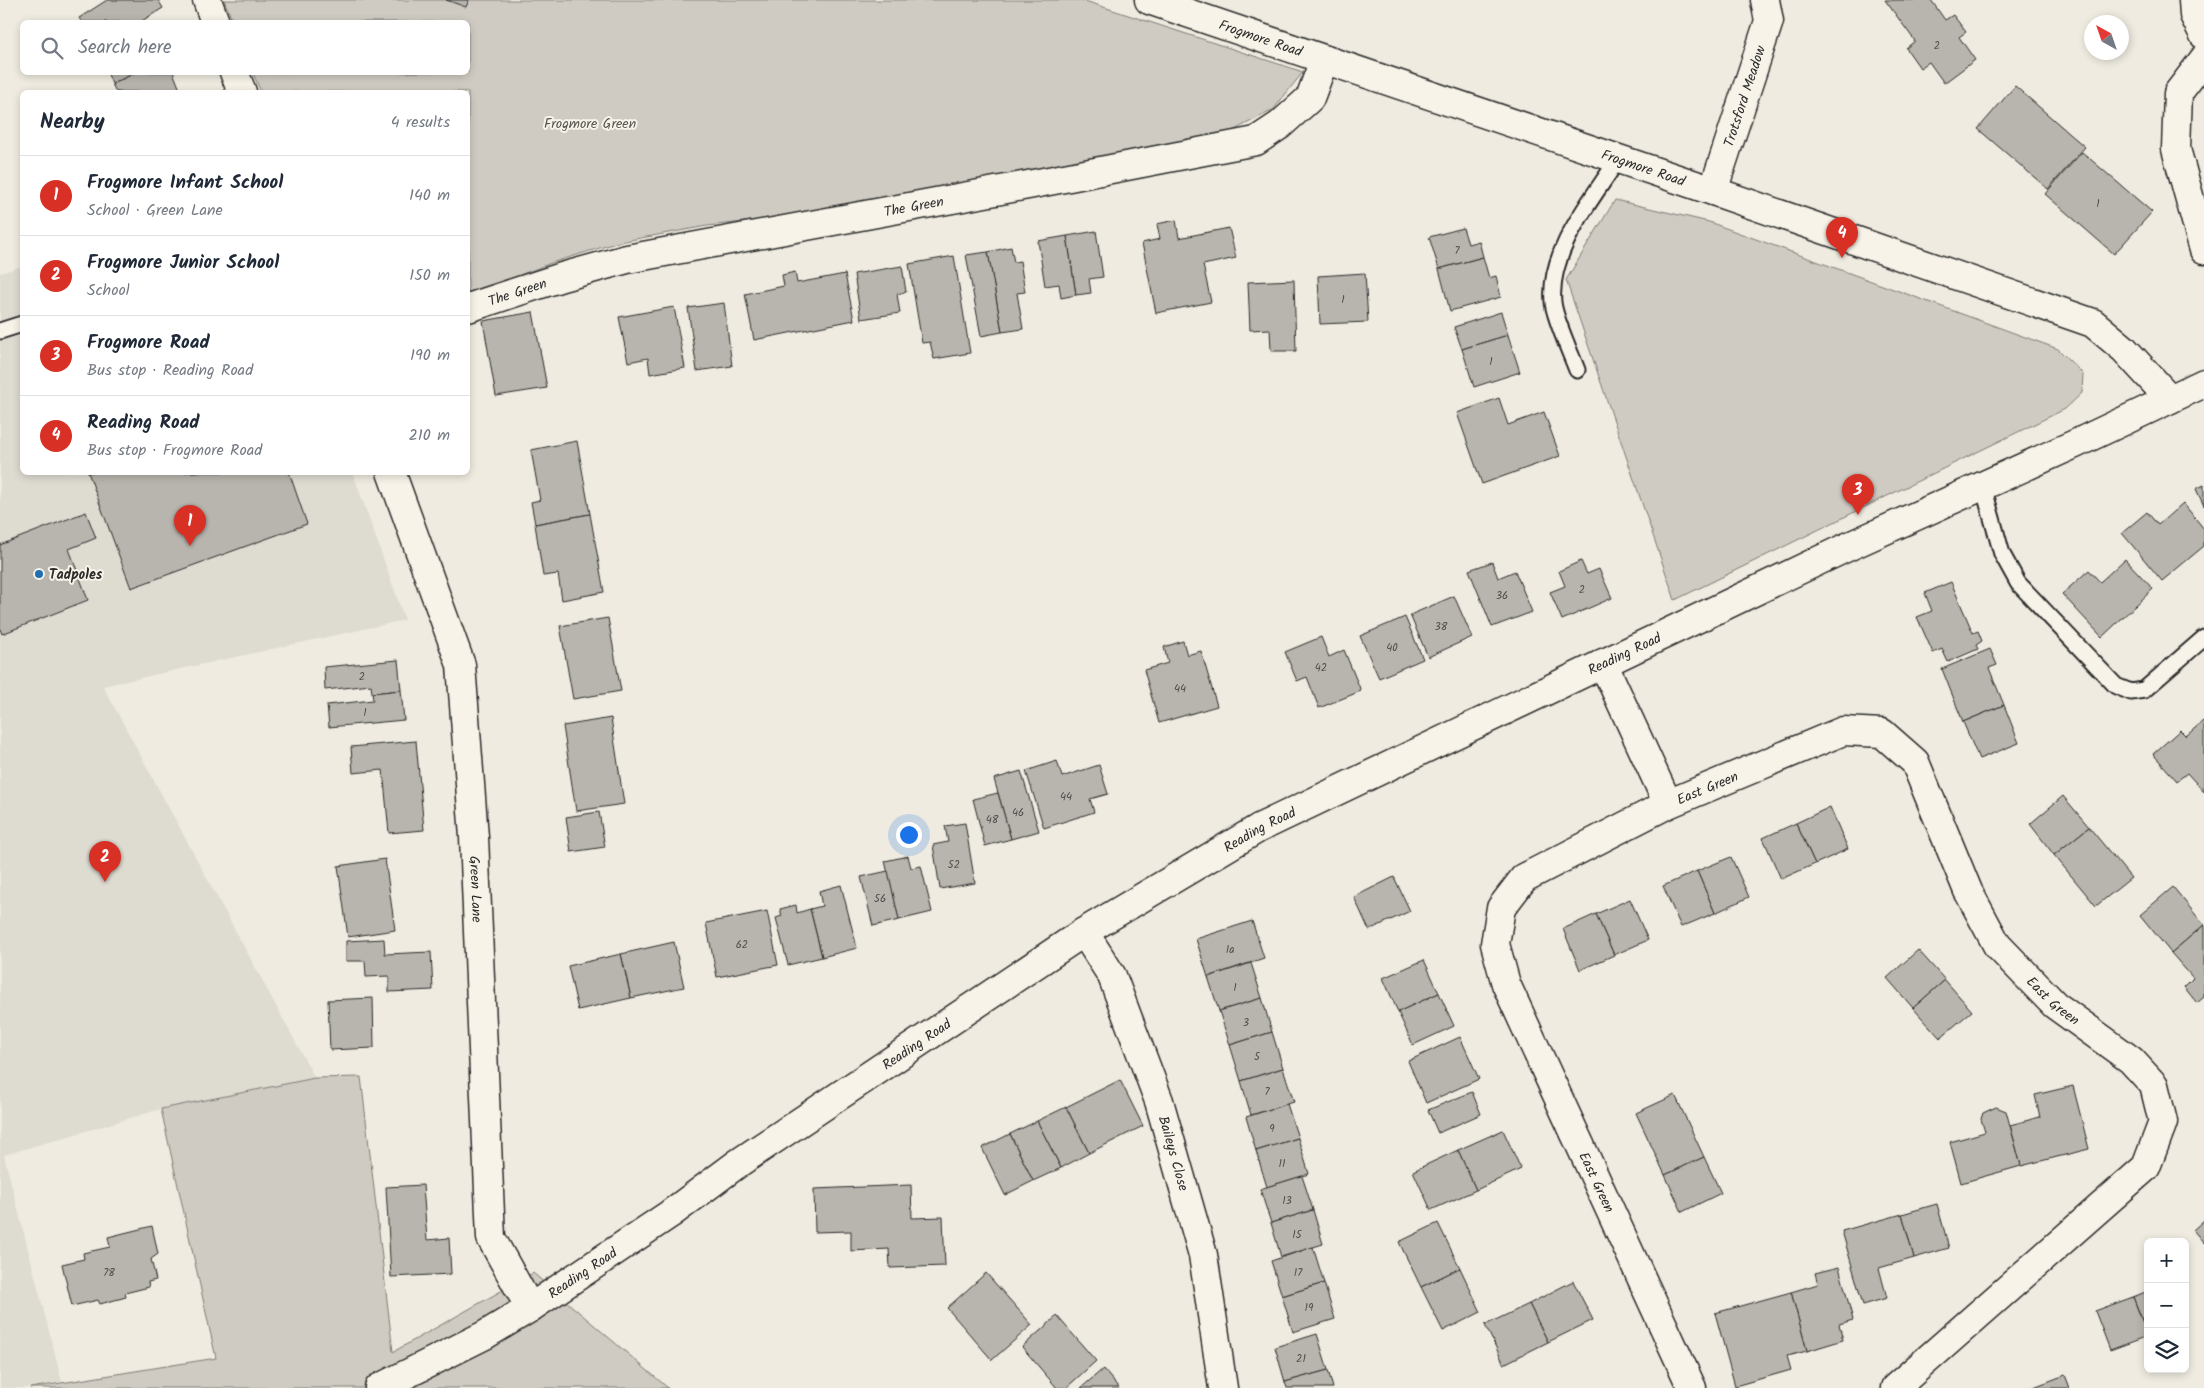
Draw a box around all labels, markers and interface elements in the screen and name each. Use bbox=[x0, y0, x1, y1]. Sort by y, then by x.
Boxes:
street label: Frogmore Road bbox=[1216, 14, 1306, 64]
north arrow bbox=[2084, 15, 2129, 60]
search box bbox=[20, 20, 470, 75]
text: Search here bbox=[78, 33, 172, 63]
icon: search bbox=[38, 34, 66, 62]
house number: 2 bbox=[1934, 37, 1940, 55]
street label: Trotsford Meadow bbox=[1718, 42, 1772, 150]
text: Nearby bbox=[40, 106, 105, 139]
text: 4 results bbox=[391, 110, 450, 135]
park label: Frogmore Green bbox=[544, 113, 636, 135]
street label: Frogmore Road bbox=[1598, 144, 1689, 193]
text: Frogmore Infant School bbox=[87, 168, 283, 198]
text: 1 bbox=[54, 183, 58, 208]
text: 140 m bbox=[409, 183, 450, 208]
street label: The Green bbox=[882, 191, 946, 223]
house number: 1 bbox=[2096, 195, 2100, 213]
text: School · Green Lane bbox=[87, 198, 223, 223]
pin: 4 bbox=[1826, 217, 1858, 258]
house number: 7 bbox=[1454, 242, 1460, 260]
text: Frogmore Junior School bbox=[87, 248, 279, 278]
text: 2 bbox=[51, 263, 61, 288]
text: 150 m bbox=[409, 263, 450, 288]
street label: The Green bbox=[486, 273, 550, 313]
text: School bbox=[87, 278, 130, 303]
house number: 1 bbox=[1341, 291, 1345, 309]
text: Frogmore Road bbox=[87, 328, 210, 358]
text: 3 bbox=[52, 343, 60, 368]
text: 190 m bbox=[410, 343, 450, 368]
house number: 1 bbox=[1489, 353, 1493, 371]
text: Bus stop · Reading Road bbox=[87, 358, 253, 383]
text: Reading Road bbox=[87, 408, 200, 438]
text: 4 bbox=[52, 423, 60, 448]
text: 210 m bbox=[409, 423, 450, 448]
text: Bus stop · Frogmore Road bbox=[87, 438, 262, 463]
pin: 3 bbox=[1842, 474, 1874, 515]
pin: 1 bbox=[174, 505, 206, 546]
place label: Tadpoles bbox=[49, 564, 103, 586]
marker: Tadpoles bbox=[33, 568, 45, 580]
house number: 2 bbox=[1579, 581, 1585, 599]
house number: 36 bbox=[1496, 587, 1508, 605]
house number: 38 bbox=[1435, 618, 1448, 636]
street label: Reading Road bbox=[1584, 627, 1666, 681]
house number: 40 bbox=[1386, 639, 1398, 657]
house number: 42 bbox=[1315, 659, 1327, 677]
house number: 2 bbox=[359, 668, 365, 686]
house number: 44 bbox=[1174, 680, 1186, 698]
house number: 1 bbox=[363, 704, 367, 722]
street label: East Green bbox=[1673, 766, 1742, 811]
house number: 44 bbox=[1060, 788, 1072, 806]
street label: Reading Road bbox=[1220, 802, 1301, 859]
house number: 46 bbox=[1012, 804, 1024, 822]
house number: 48 bbox=[986, 811, 999, 829]
your location bbox=[896, 822, 922, 848]
pin: 2 bbox=[89, 841, 121, 882]
street label: Green Lane bbox=[463, 855, 488, 924]
house number: 52 bbox=[948, 856, 960, 874]
house number: 56 bbox=[874, 890, 886, 908]
house number: 62 bbox=[736, 936, 748, 954]
house number: 1a bbox=[1226, 941, 1234, 959]
street label: East Green bbox=[2021, 972, 2084, 1031]
house number: 1 bbox=[1233, 979, 1237, 997]
street label: Reading Road bbox=[878, 1013, 957, 1076]
house number: 3 bbox=[1243, 1014, 1249, 1032]
house number: 5 bbox=[1254, 1048, 1261, 1066]
house number: 7 bbox=[1264, 1083, 1270, 1101]
street label: Baileys Close bbox=[1152, 1113, 1194, 1194]
house number: 9 bbox=[1269, 1120, 1275, 1138]
street label: East Green bbox=[1572, 1148, 1620, 1217]
house number: 11 bbox=[1279, 1155, 1285, 1173]
house number: 13 bbox=[1282, 1192, 1292, 1210]
house number: 15 bbox=[1292, 1226, 1303, 1244]
map controls bbox=[2144, 1238, 2189, 1373]
button: + bbox=[2144, 1238, 2189, 1283]
street label: Reading Road bbox=[544, 1242, 623, 1305]
house number: 78 bbox=[103, 1264, 115, 1282]
house number: 17 bbox=[1294, 1264, 1303, 1282]
button: − bbox=[2144, 1283, 2189, 1328]
house number: 19 bbox=[1305, 1299, 1314, 1317]
button: layers bbox=[2144, 1328, 2189, 1373]
house number: 21 bbox=[1296, 1350, 1306, 1368]

